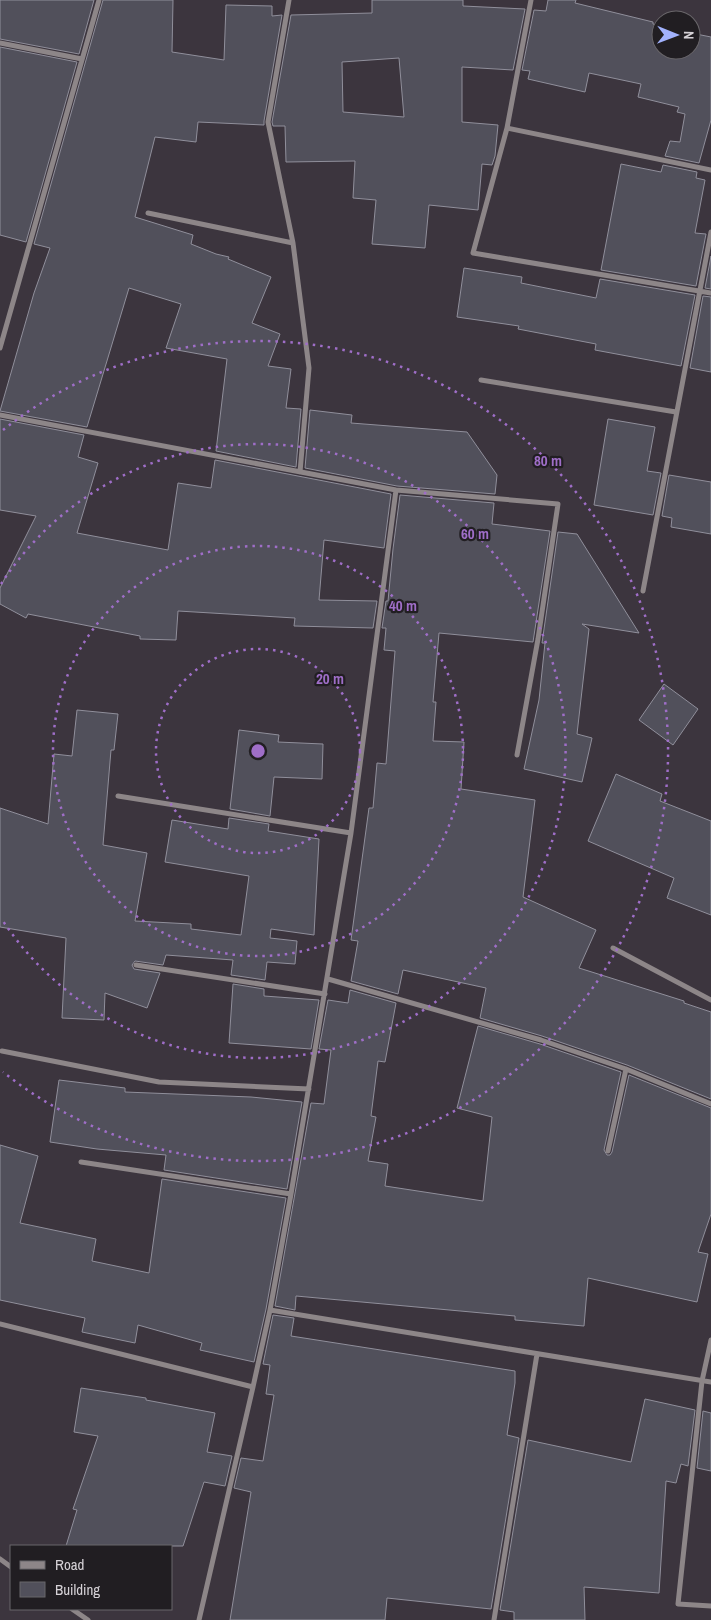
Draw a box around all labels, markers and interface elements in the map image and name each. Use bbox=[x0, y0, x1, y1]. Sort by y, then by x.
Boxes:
north arrow bbox=[651, 10, 701, 60]
text: N bbox=[680, 31, 698, 40]
text: 80 m bbox=[534, 450, 562, 471]
text: 60 m bbox=[461, 523, 489, 544]
text: 40 m bbox=[389, 595, 417, 616]
text: 20 m bbox=[316, 668, 344, 689]
centre of rings bbox=[249, 742, 267, 760]
legend bbox=[10, 1545, 172, 1610]
text: Road bbox=[55, 1554, 84, 1575]
text: Building bbox=[55, 1579, 100, 1600]

